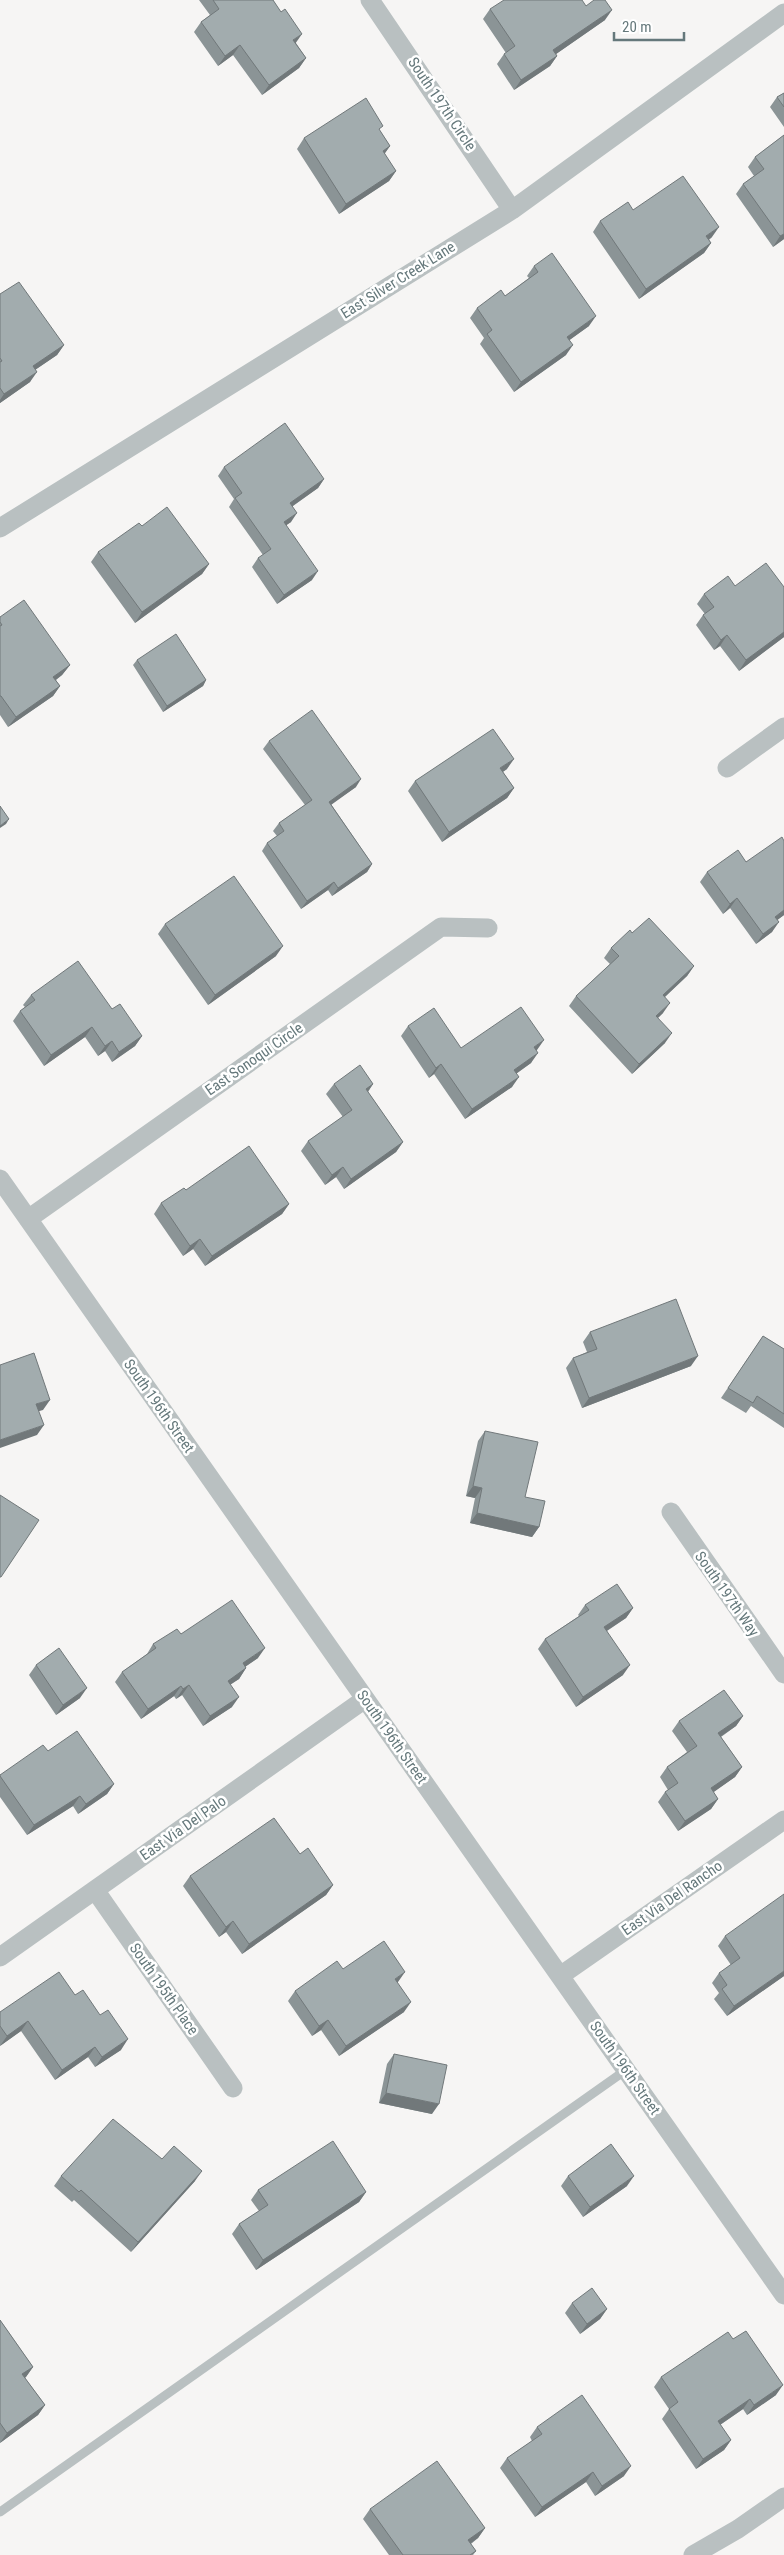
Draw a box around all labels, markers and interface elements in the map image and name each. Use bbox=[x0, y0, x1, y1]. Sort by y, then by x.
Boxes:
scale bar bbox=[614, 10, 684, 42]
text: 20 m bbox=[622, 18, 652, 36]
street label: South 197th Circle bbox=[404, 54, 480, 154]
street label: East Silver Creek Lane bbox=[338, 238, 458, 322]
street label: East Sonoqui Circle bbox=[202, 1019, 306, 1099]
street label: South 196th Street bbox=[120, 1356, 198, 1456]
street label: South 197th Way bbox=[691, 1548, 763, 1640]
street label: South 196th Street bbox=[353, 1687, 431, 1787]
street label: East Via Del Palo bbox=[137, 1792, 229, 1864]
street label: East Via Del Rancho bbox=[618, 1857, 726, 1939]
street label: South 195th Place bbox=[126, 1940, 202, 2038]
street label: South 196th Street bbox=[586, 2018, 664, 2118]

